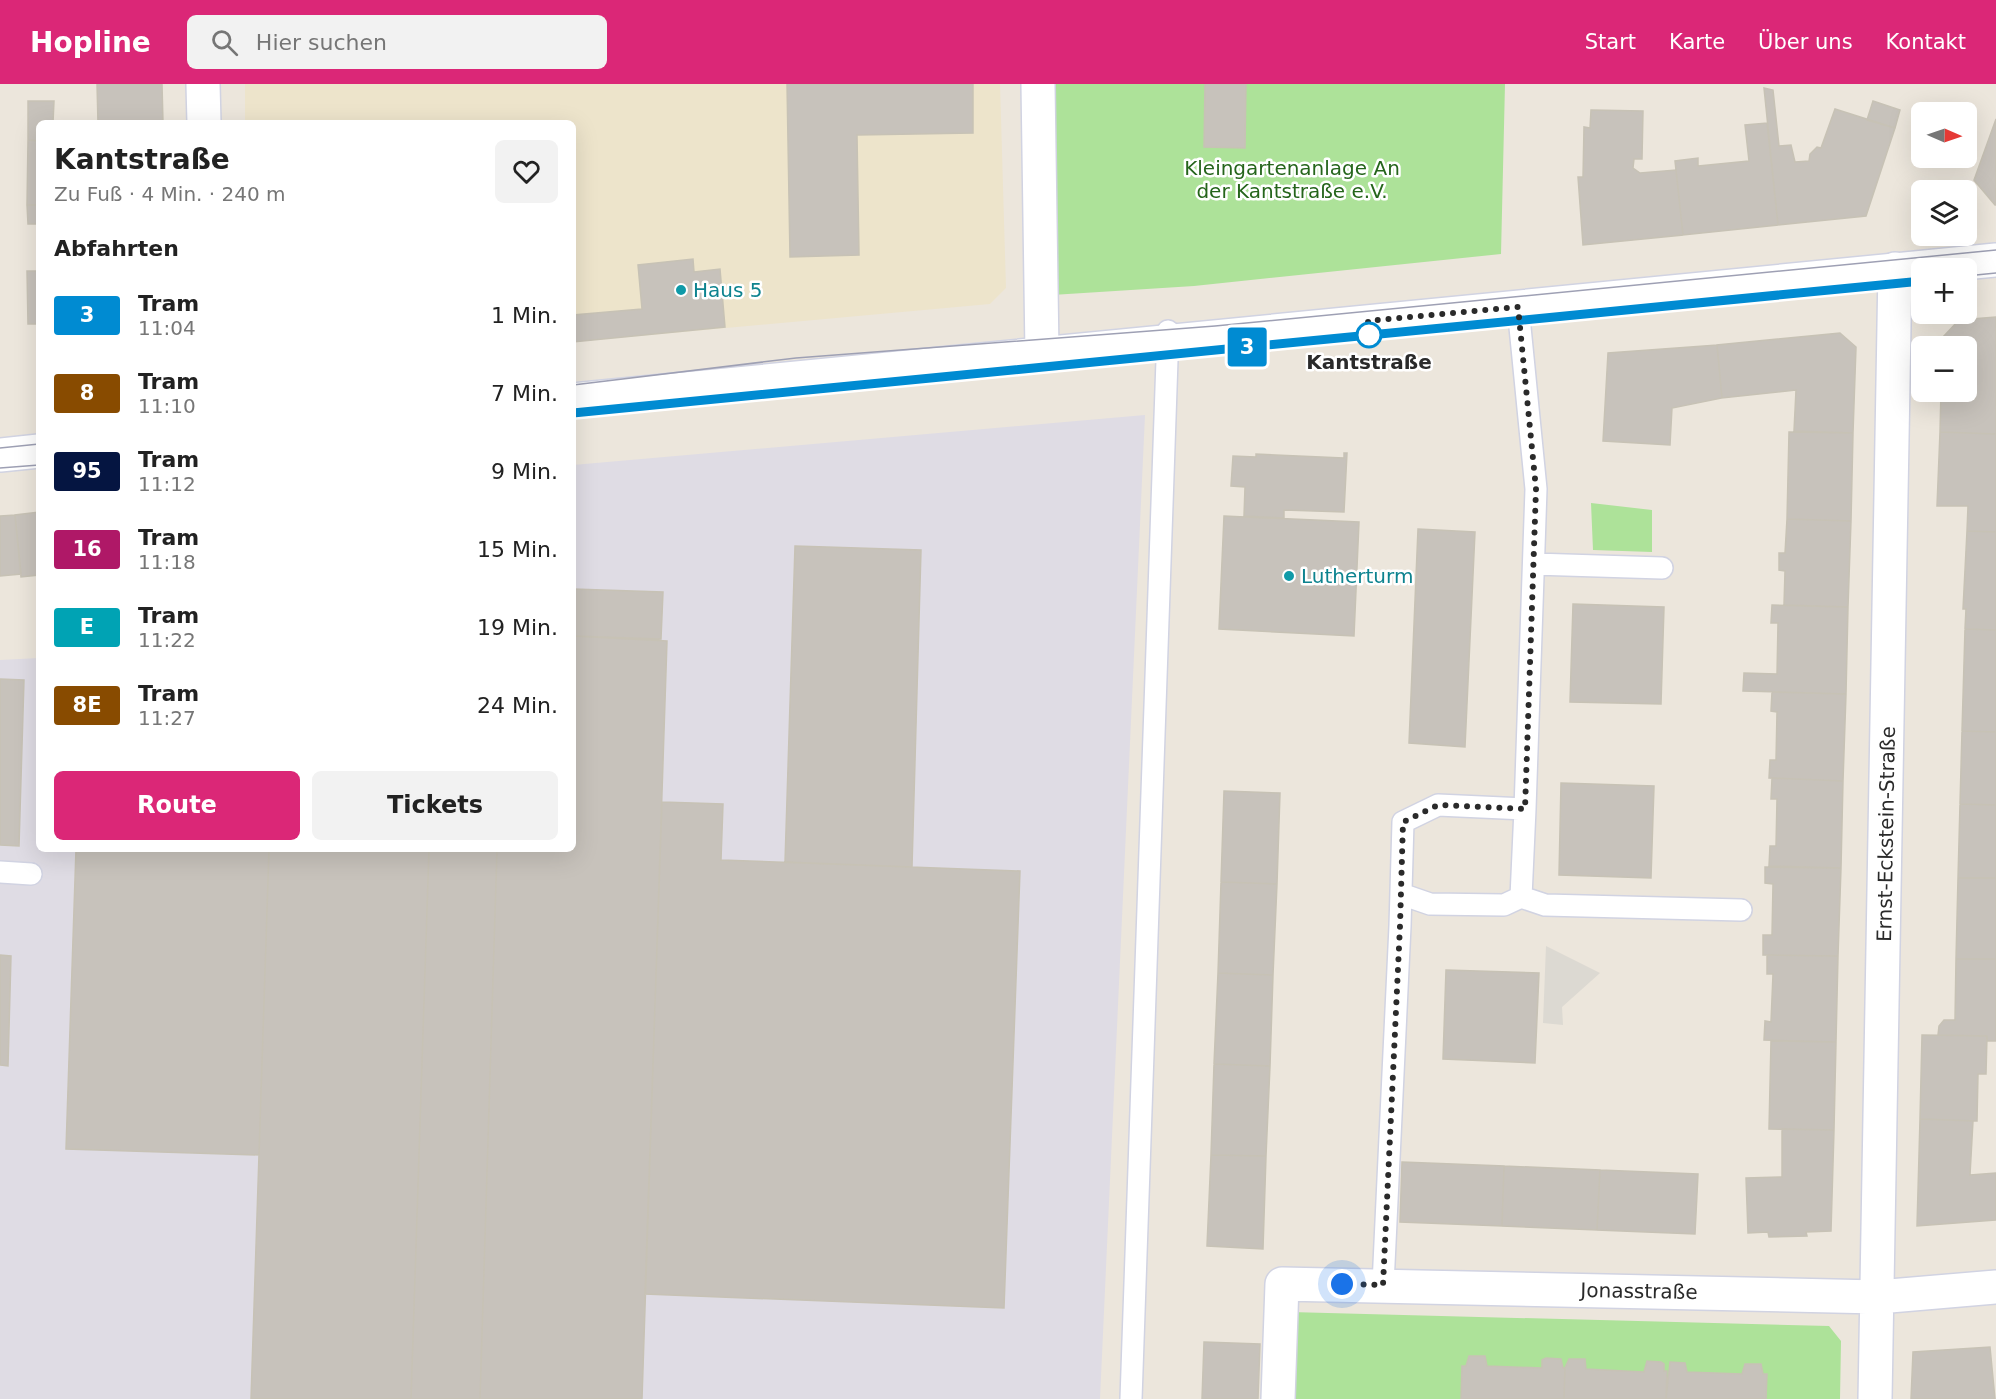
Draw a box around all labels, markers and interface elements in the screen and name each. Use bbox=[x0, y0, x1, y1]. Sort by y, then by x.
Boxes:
search box bbox=[187, 15, 607, 69]
text: Hopline bbox=[30, 26, 151, 59]
icon: search bbox=[208, 26, 241, 59]
text: Hier suchen bbox=[256, 30, 387, 55]
text: Start bbox=[1585, 30, 1636, 54]
text: Karte bbox=[1669, 30, 1725, 54]
text: Über uns bbox=[1758, 30, 1853, 54]
text: Kontakt bbox=[1886, 30, 1966, 54]
north arrow bbox=[1911, 102, 1977, 168]
map controls bbox=[1911, 102, 1977, 402]
button: heart bbox=[495, 140, 558, 203]
text: Kantstraße bbox=[54, 143, 230, 176]
park label: Kleingartenanlage An der Kantstraße e.V. bbox=[1184, 156, 1400, 203]
button: layers bbox=[1911, 180, 1977, 246]
text: Zu Fuß · 4 Min. · 240 m bbox=[54, 182, 286, 206]
text: Abfahrten bbox=[54, 236, 179, 261]
button: + bbox=[1911, 258, 1977, 324]
place label: Haus 5 bbox=[693, 278, 762, 302]
marker: Haus 5 bbox=[674, 283, 688, 297]
text: Tram bbox=[138, 291, 199, 316]
text: 3 bbox=[80, 303, 94, 327]
text: 1 Min. bbox=[491, 303, 558, 328]
text: 11:04 bbox=[138, 316, 196, 340]
marker: Kantstraße bbox=[1356, 322, 1382, 348]
line badge: 3 bbox=[1228, 328, 1266, 366]
text: 3 bbox=[1240, 335, 1254, 359]
button: − bbox=[1911, 336, 1977, 402]
place label: Kantstraße bbox=[1306, 350, 1432, 374]
text: Tram bbox=[138, 369, 199, 394]
text: 8 bbox=[80, 381, 94, 405]
text: 7 Min. bbox=[491, 381, 558, 406]
text: 11:10 bbox=[138, 394, 196, 418]
text: Tram bbox=[138, 447, 199, 472]
text: 95 bbox=[72, 459, 102, 483]
text: 9 Min. bbox=[491, 459, 558, 484]
text: 11:12 bbox=[138, 472, 196, 496]
text: Tram bbox=[138, 525, 199, 550]
text: 16 bbox=[72, 537, 102, 561]
text: 15 Min. bbox=[477, 537, 558, 562]
text: 11:18 bbox=[138, 550, 196, 574]
place label: Lutherturm bbox=[1301, 564, 1413, 588]
marker: Lutherturm bbox=[1282, 569, 1296, 583]
text: Tram bbox=[138, 603, 199, 628]
text: E bbox=[80, 615, 94, 639]
text: 19 Min. bbox=[477, 615, 558, 640]
text: 11:22 bbox=[138, 628, 196, 652]
text: Tram bbox=[138, 681, 199, 706]
text: 8E bbox=[73, 693, 101, 717]
text: 24 Min. bbox=[477, 693, 558, 718]
text: 11:27 bbox=[138, 706, 196, 730]
street label: Ernst-Eckstein-Straße bbox=[1872, 726, 1900, 942]
button: Route bbox=[54, 771, 300, 840]
button: Tickets bbox=[312, 771, 558, 840]
your location bbox=[1327, 1269, 1357, 1299]
street label: Jonasstraße bbox=[1578, 1278, 1698, 1304]

